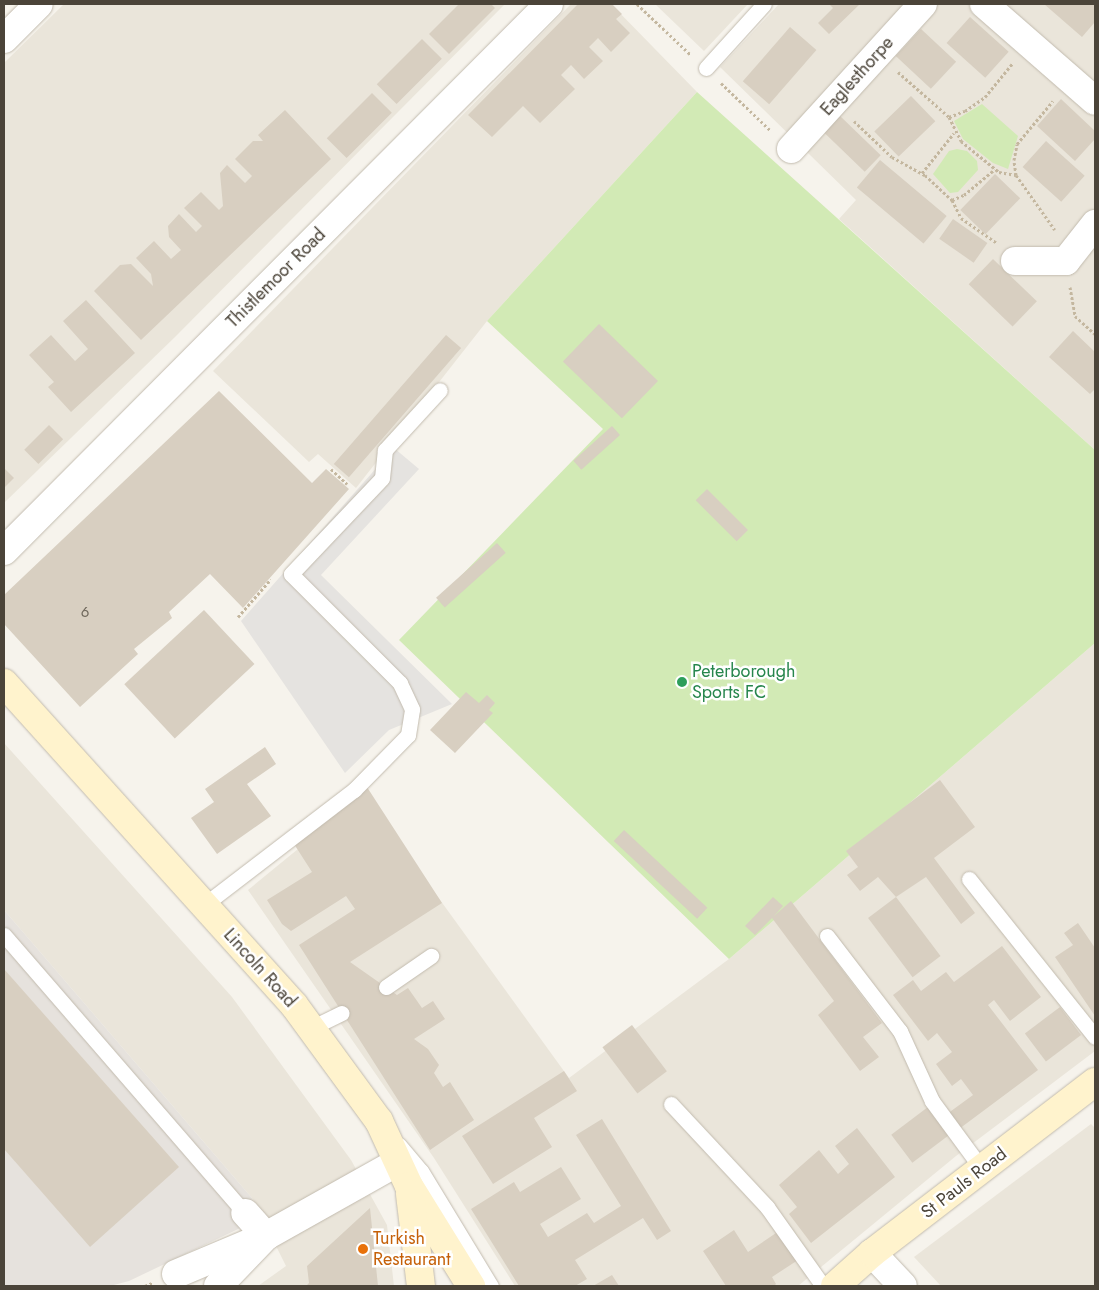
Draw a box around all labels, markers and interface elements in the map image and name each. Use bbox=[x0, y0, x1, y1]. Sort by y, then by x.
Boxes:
street label: Eaglesthorpe bbox=[816, 32, 898, 120]
street label: Thistlemoor Road bbox=[222, 224, 330, 332]
house number: 6 bbox=[81, 604, 89, 622]
place label: Peterborough Sports FC bbox=[692, 661, 795, 704]
marker: Peterborough Sports FC bbox=[676, 676, 688, 688]
street label: Lincoln Road bbox=[219, 924, 301, 1012]
street label: St Pauls Road bbox=[917, 1143, 1011, 1223]
place label: Turkish Restaurant bbox=[373, 1228, 451, 1270]
marker: Turkish Restaurant bbox=[357, 1243, 369, 1255]

